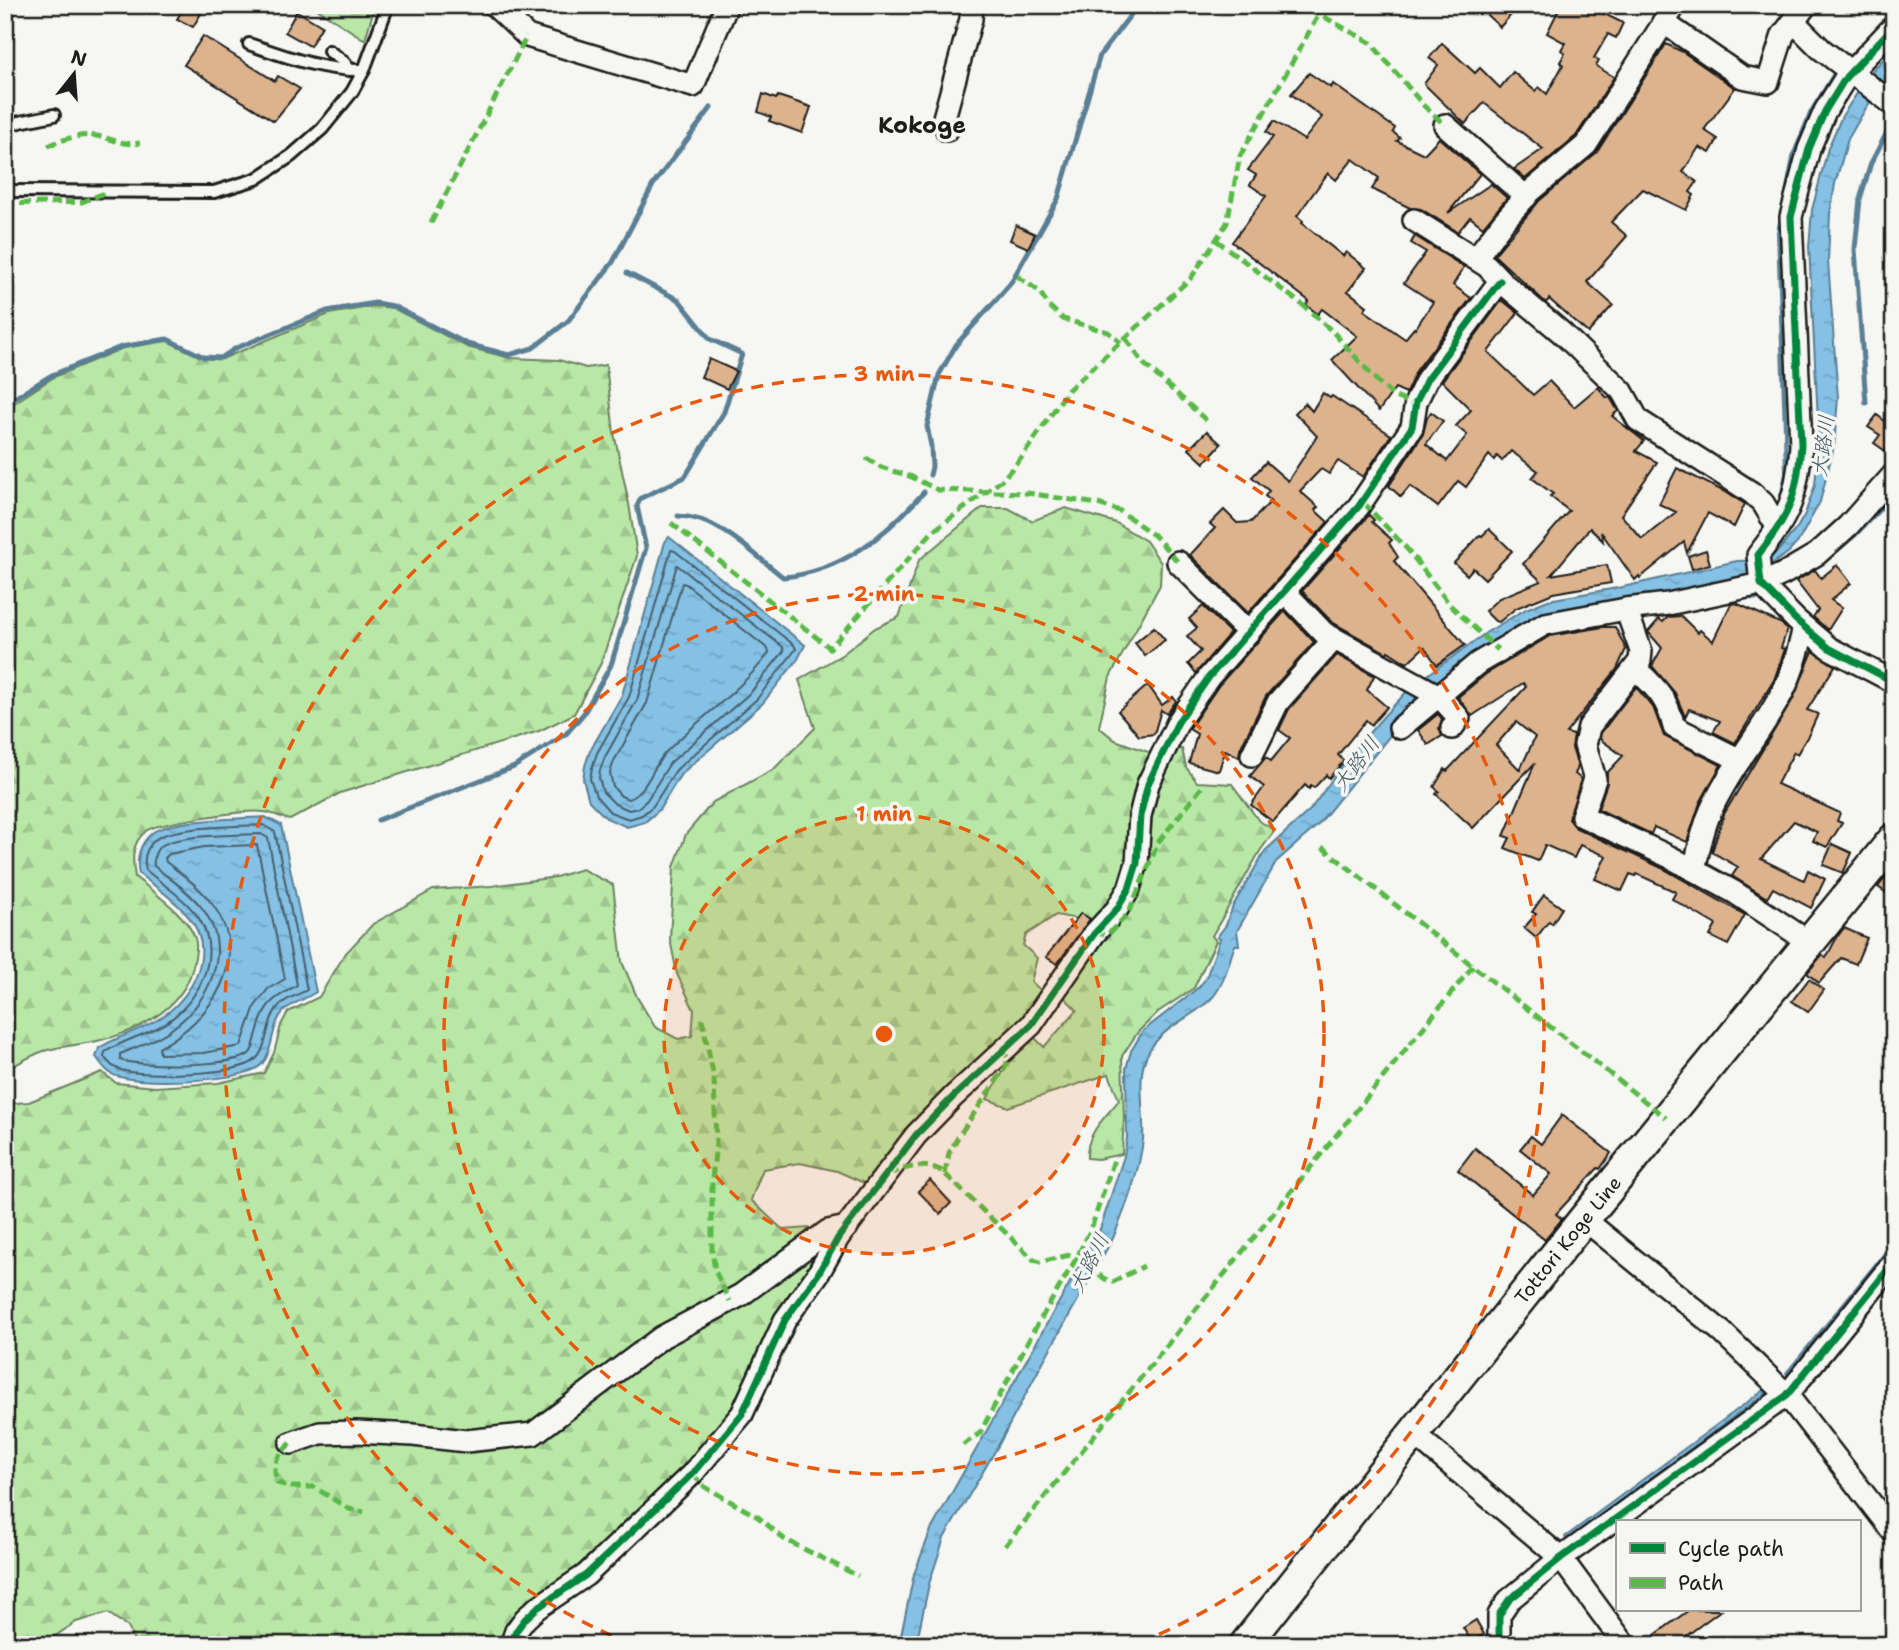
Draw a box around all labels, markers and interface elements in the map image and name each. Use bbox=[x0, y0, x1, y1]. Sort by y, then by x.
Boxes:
north arrow bbox=[38, 38, 108, 108]
text: N bbox=[68, 44, 90, 72]
district label: Kokoge bbox=[878, 110, 966, 140]
text: 3 min bbox=[853, 360, 915, 388]
water label: 大路川 bbox=[1805, 413, 1841, 479]
text: 2 min bbox=[853, 580, 915, 608]
water label: 大路川 bbox=[1326, 730, 1386, 798]
text: 1 min bbox=[856, 800, 912, 828]
centre of rings bbox=[872, 1022, 896, 1046]
street label: Tottori Koge Line bbox=[1509, 1171, 1627, 1309]
water label: 大路川 bbox=[1062, 1229, 1116, 1297]
legend bbox=[1616, 1520, 1860, 1612]
text: Cycle path bbox=[1678, 1535, 1784, 1563]
text: Path bbox=[1678, 1569, 1724, 1597]

